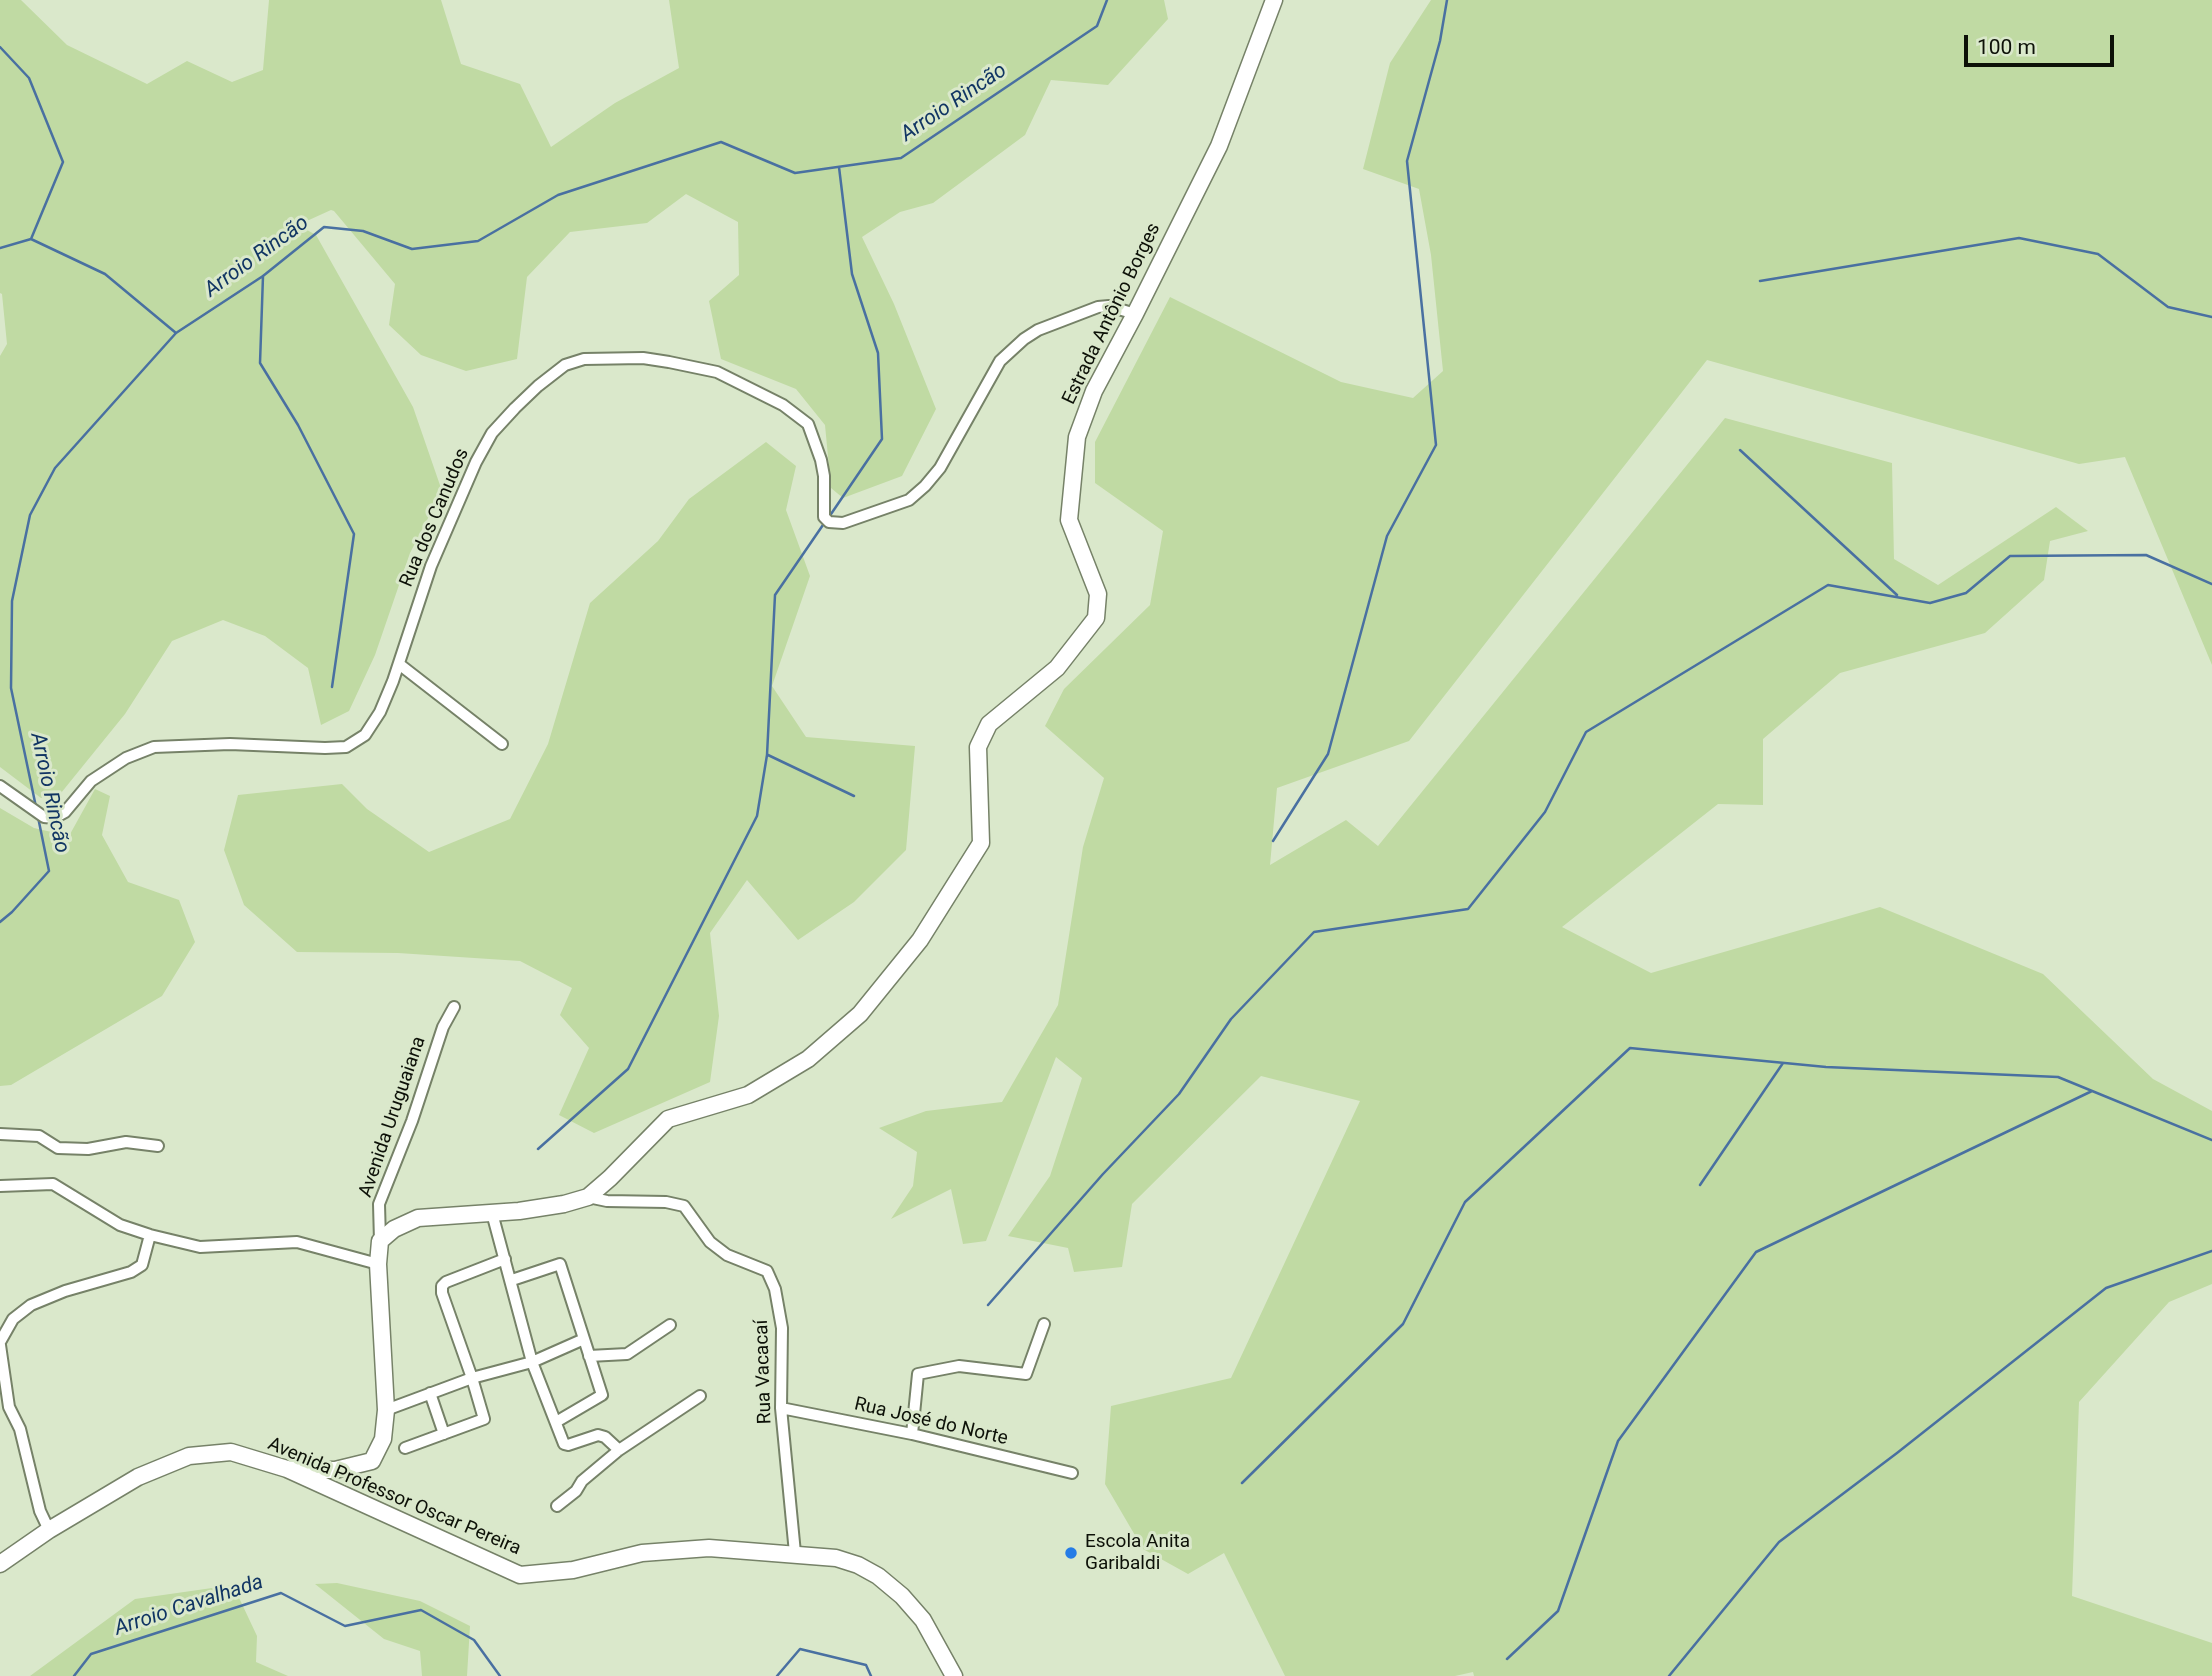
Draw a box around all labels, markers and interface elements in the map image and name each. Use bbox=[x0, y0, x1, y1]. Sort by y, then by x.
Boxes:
scale bar bbox=[1967, 21, 2118, 65]
text: 100 m bbox=[1977, 35, 2036, 59]
water label: Arroio Rincão bbox=[896, 58, 1012, 148]
water label: Arroio Rincão bbox=[200, 211, 314, 303]
street label: Estrada Antônio Borges bbox=[1058, 220, 1166, 408]
street label: Rua dos Canudos bbox=[396, 445, 474, 591]
water label: Arroio Rincão bbox=[24, 731, 74, 855]
street label: Avenida Uruguaiana bbox=[355, 1034, 431, 1200]
street label: Rua Vacacaí bbox=[751, 1319, 777, 1425]
street label: Rua José do Norte bbox=[852, 1393, 1010, 1451]
street label: Avenida Professor Oscar Pereira bbox=[264, 1433, 524, 1561]
place label: Escola Anita Garibaldi bbox=[1085, 1531, 1190, 1575]
marker: Escola Anita Garibaldi bbox=[1063, 1545, 1079, 1561]
water label: Arroio Cavalhada bbox=[111, 1570, 267, 1642]

